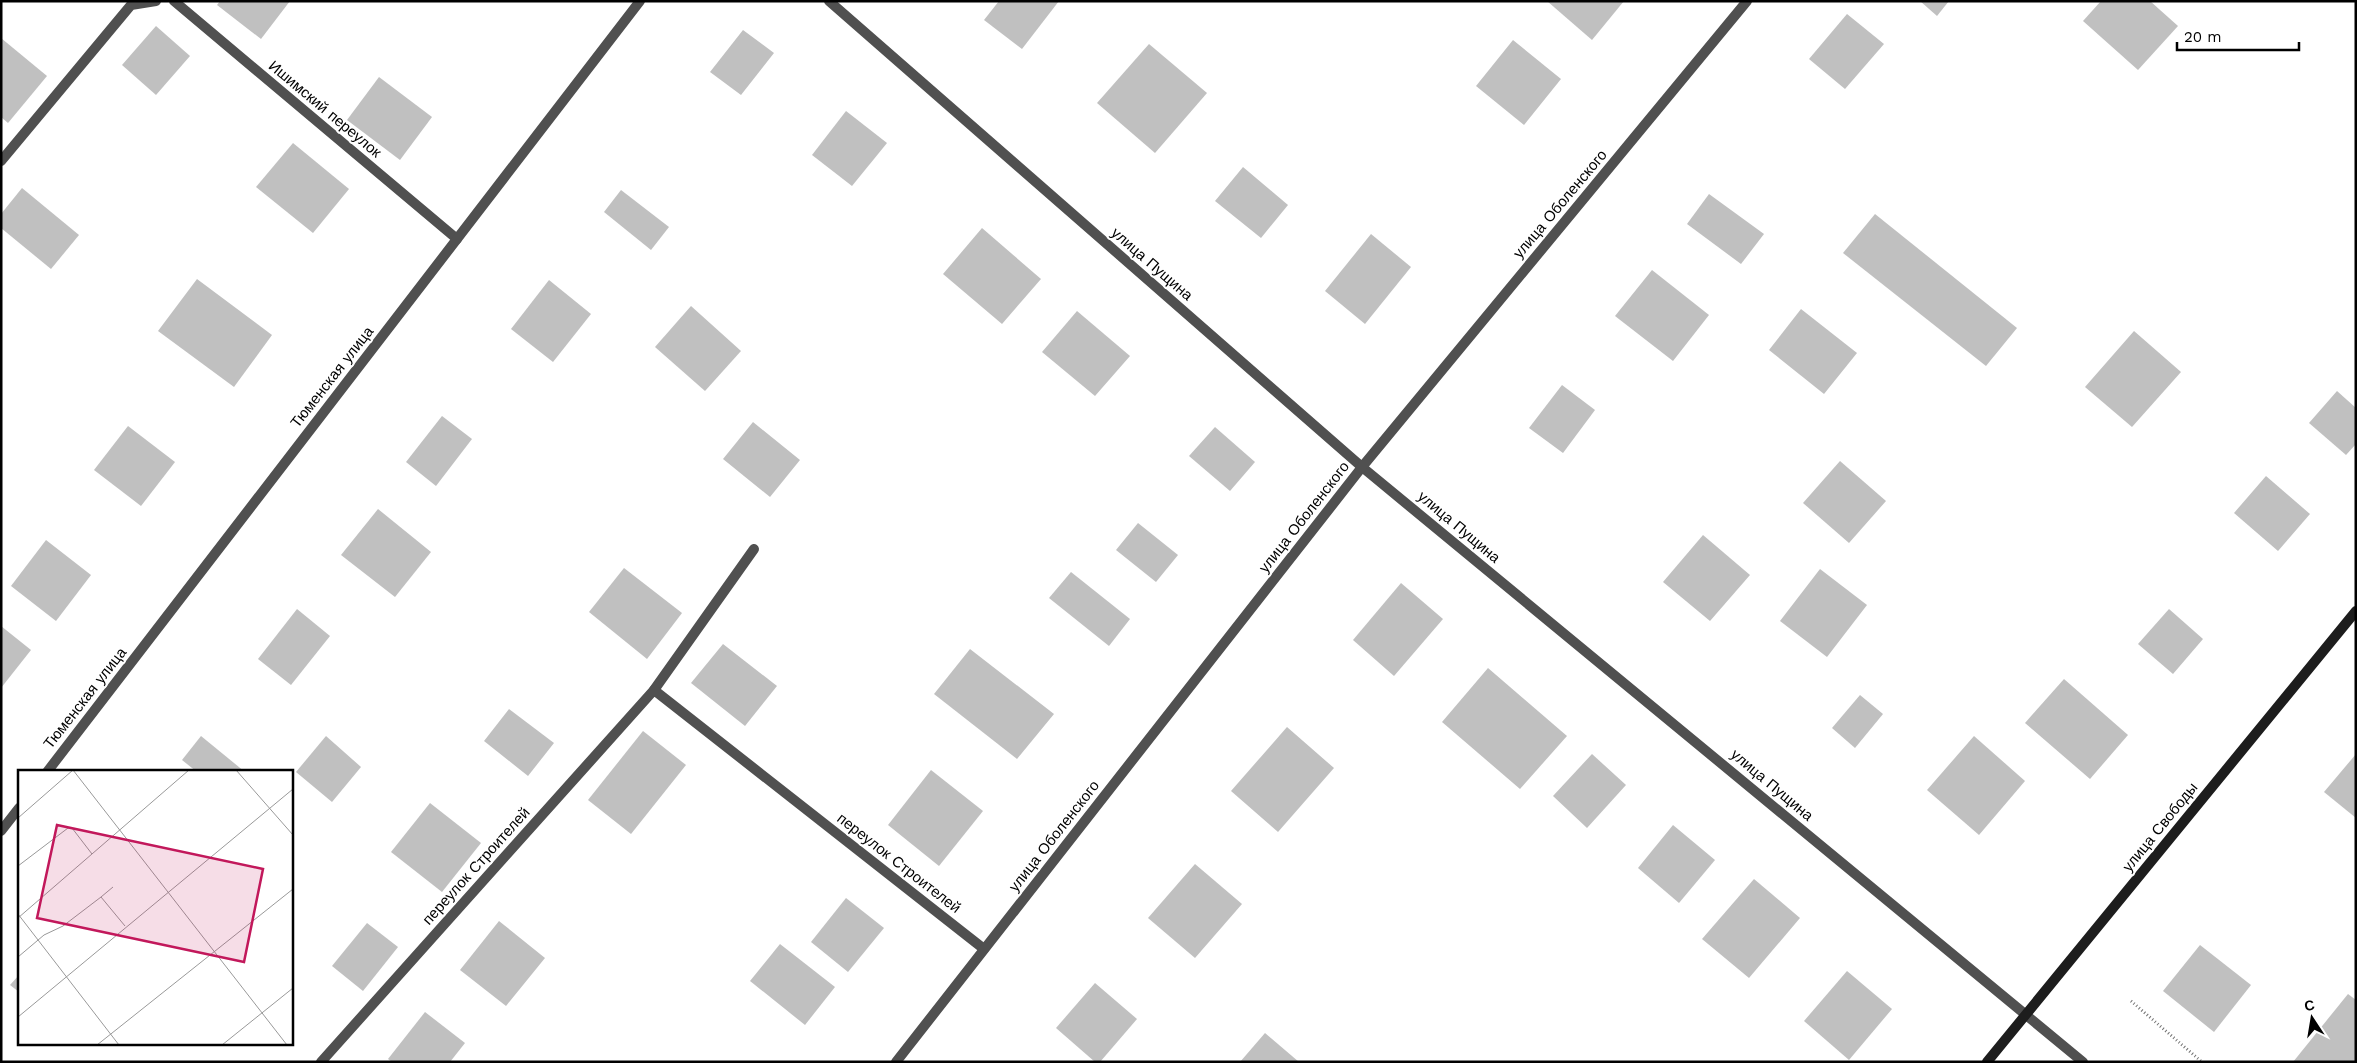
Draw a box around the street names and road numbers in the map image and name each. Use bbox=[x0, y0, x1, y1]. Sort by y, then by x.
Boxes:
street label: Ишимский переулок bbox=[265, 57, 385, 162]
street label: улица Оболенского bbox=[1509, 146, 1611, 262]
street label: улица Пущина bbox=[1108, 224, 1197, 305]
street label: Тюменская улица bbox=[287, 322, 378, 431]
street label: улица Оболенского bbox=[1255, 458, 1353, 576]
street label: улица Пущина bbox=[1414, 487, 1504, 567]
street label: Тюменская улица bbox=[40, 643, 131, 752]
street label: улица Пущина bbox=[1727, 745, 1817, 825]
street label: улица Оболенского bbox=[1005, 777, 1103, 895]
street label: улица Свободы bbox=[2119, 779, 2201, 875]
street label: переулок Строителей bbox=[418, 804, 534, 928]
street label: переулок Строителей bbox=[834, 809, 964, 917]

